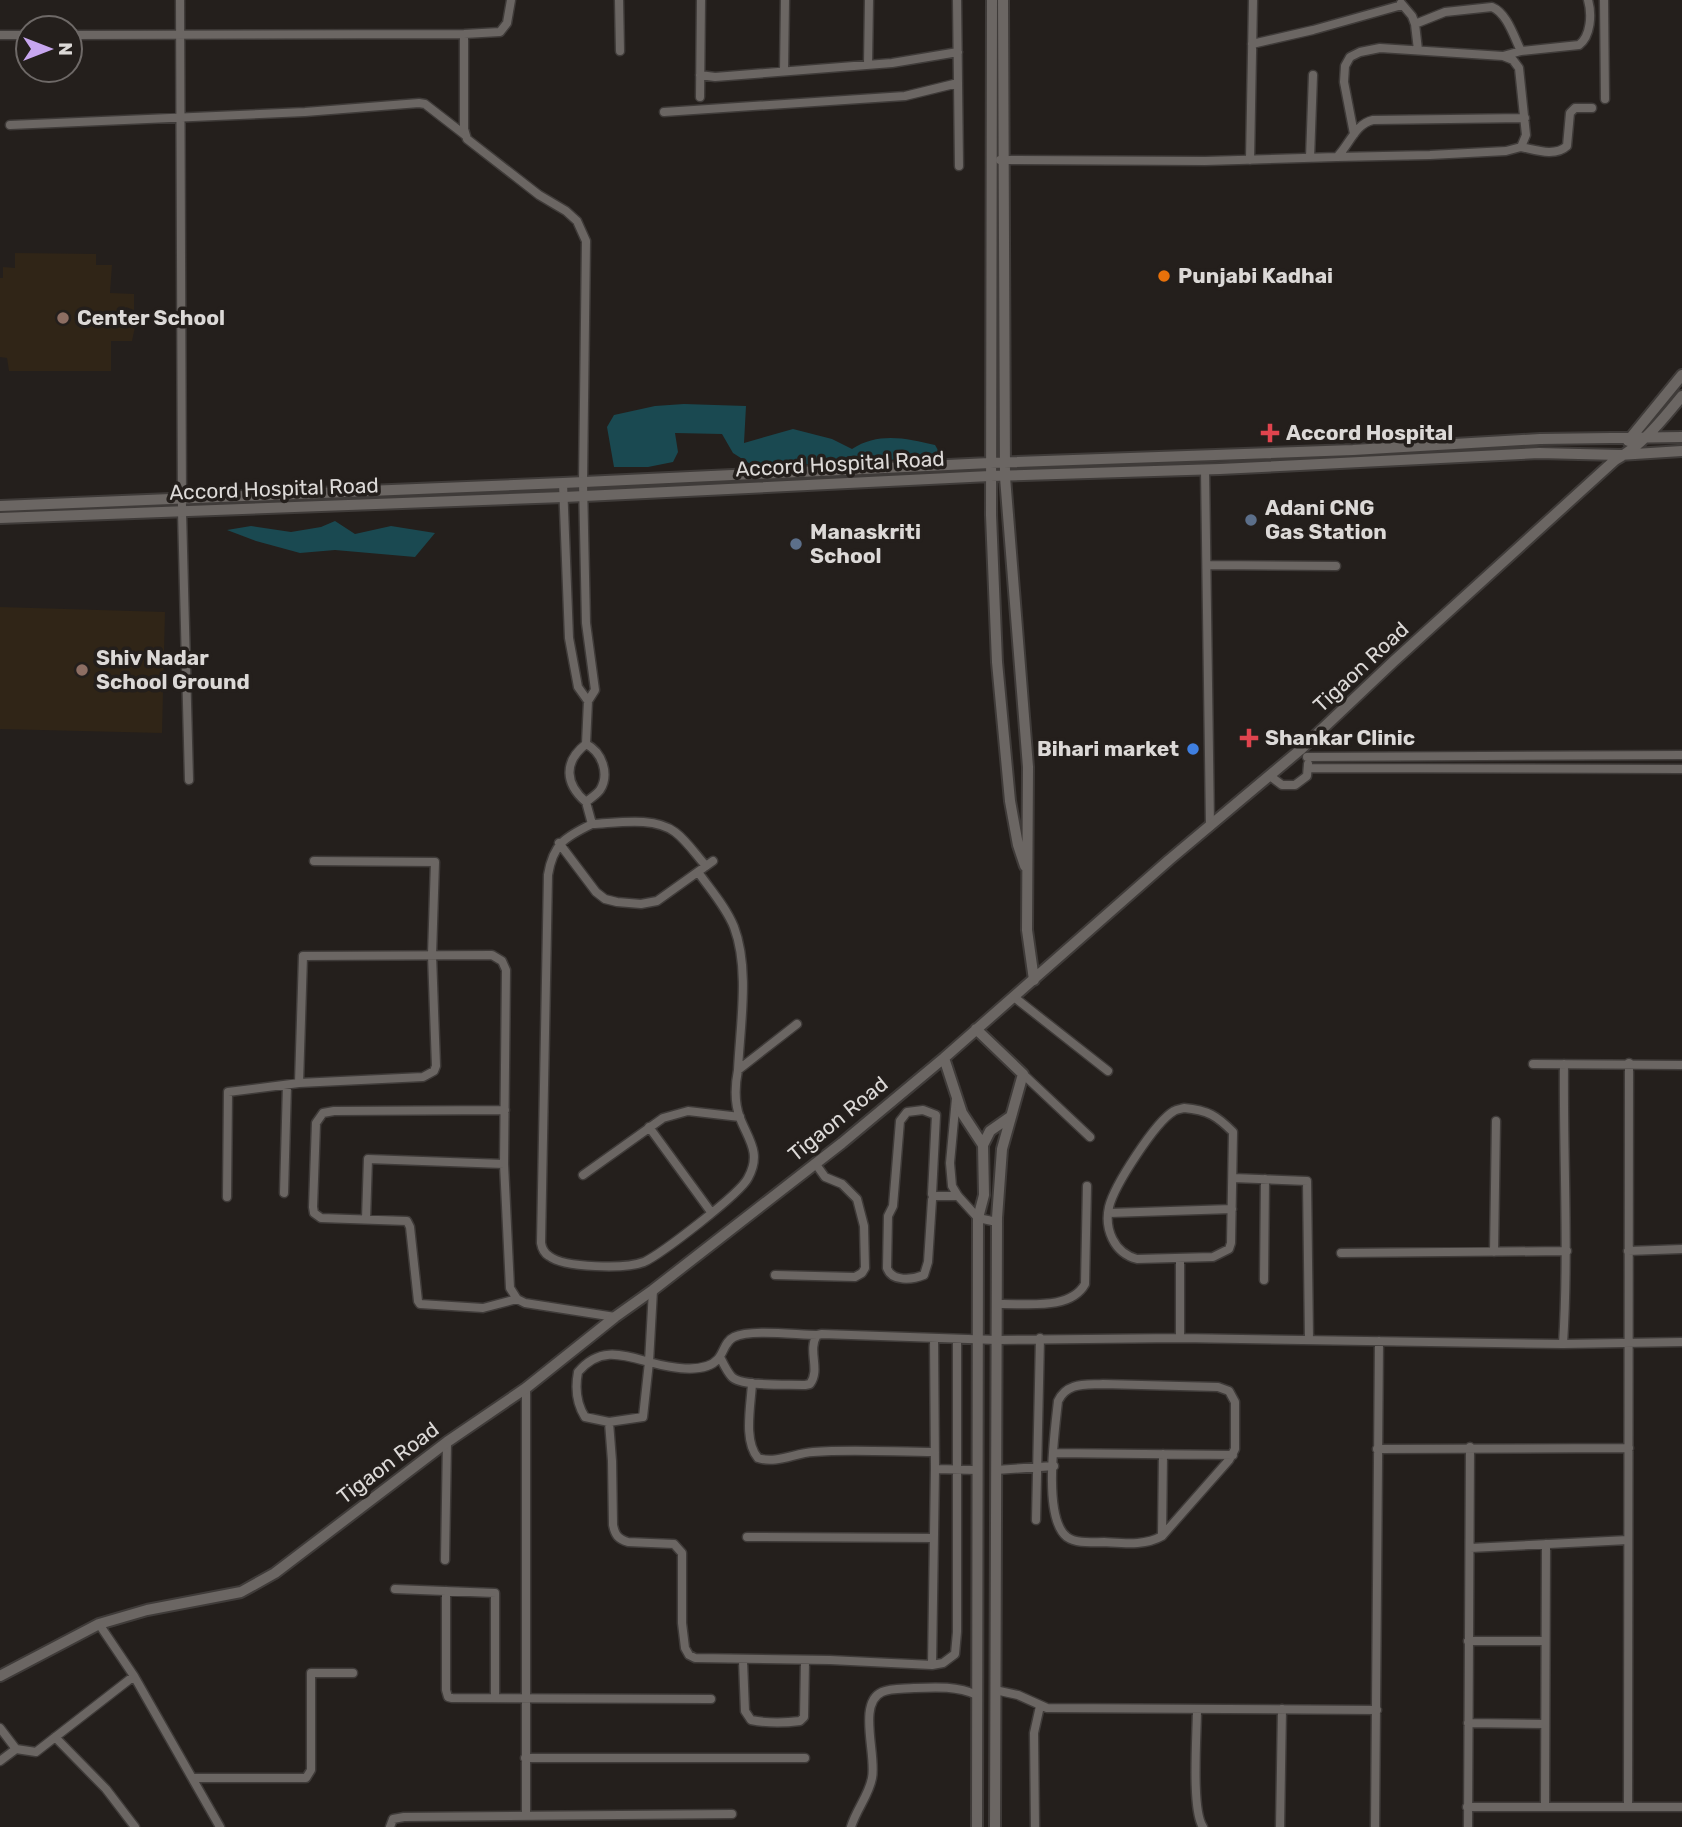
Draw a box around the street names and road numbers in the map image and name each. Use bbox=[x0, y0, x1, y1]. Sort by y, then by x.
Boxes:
street label: Accord Hospital Road bbox=[735, 446, 945, 481]
street label: Accord Hospital Road bbox=[169, 472, 379, 505]
street label: Tigaon Road bbox=[1308, 616, 1413, 717]
street label: Tigaon Road bbox=[783, 1071, 893, 1166]
street label: Tigaon Road bbox=[332, 1416, 444, 1509]

